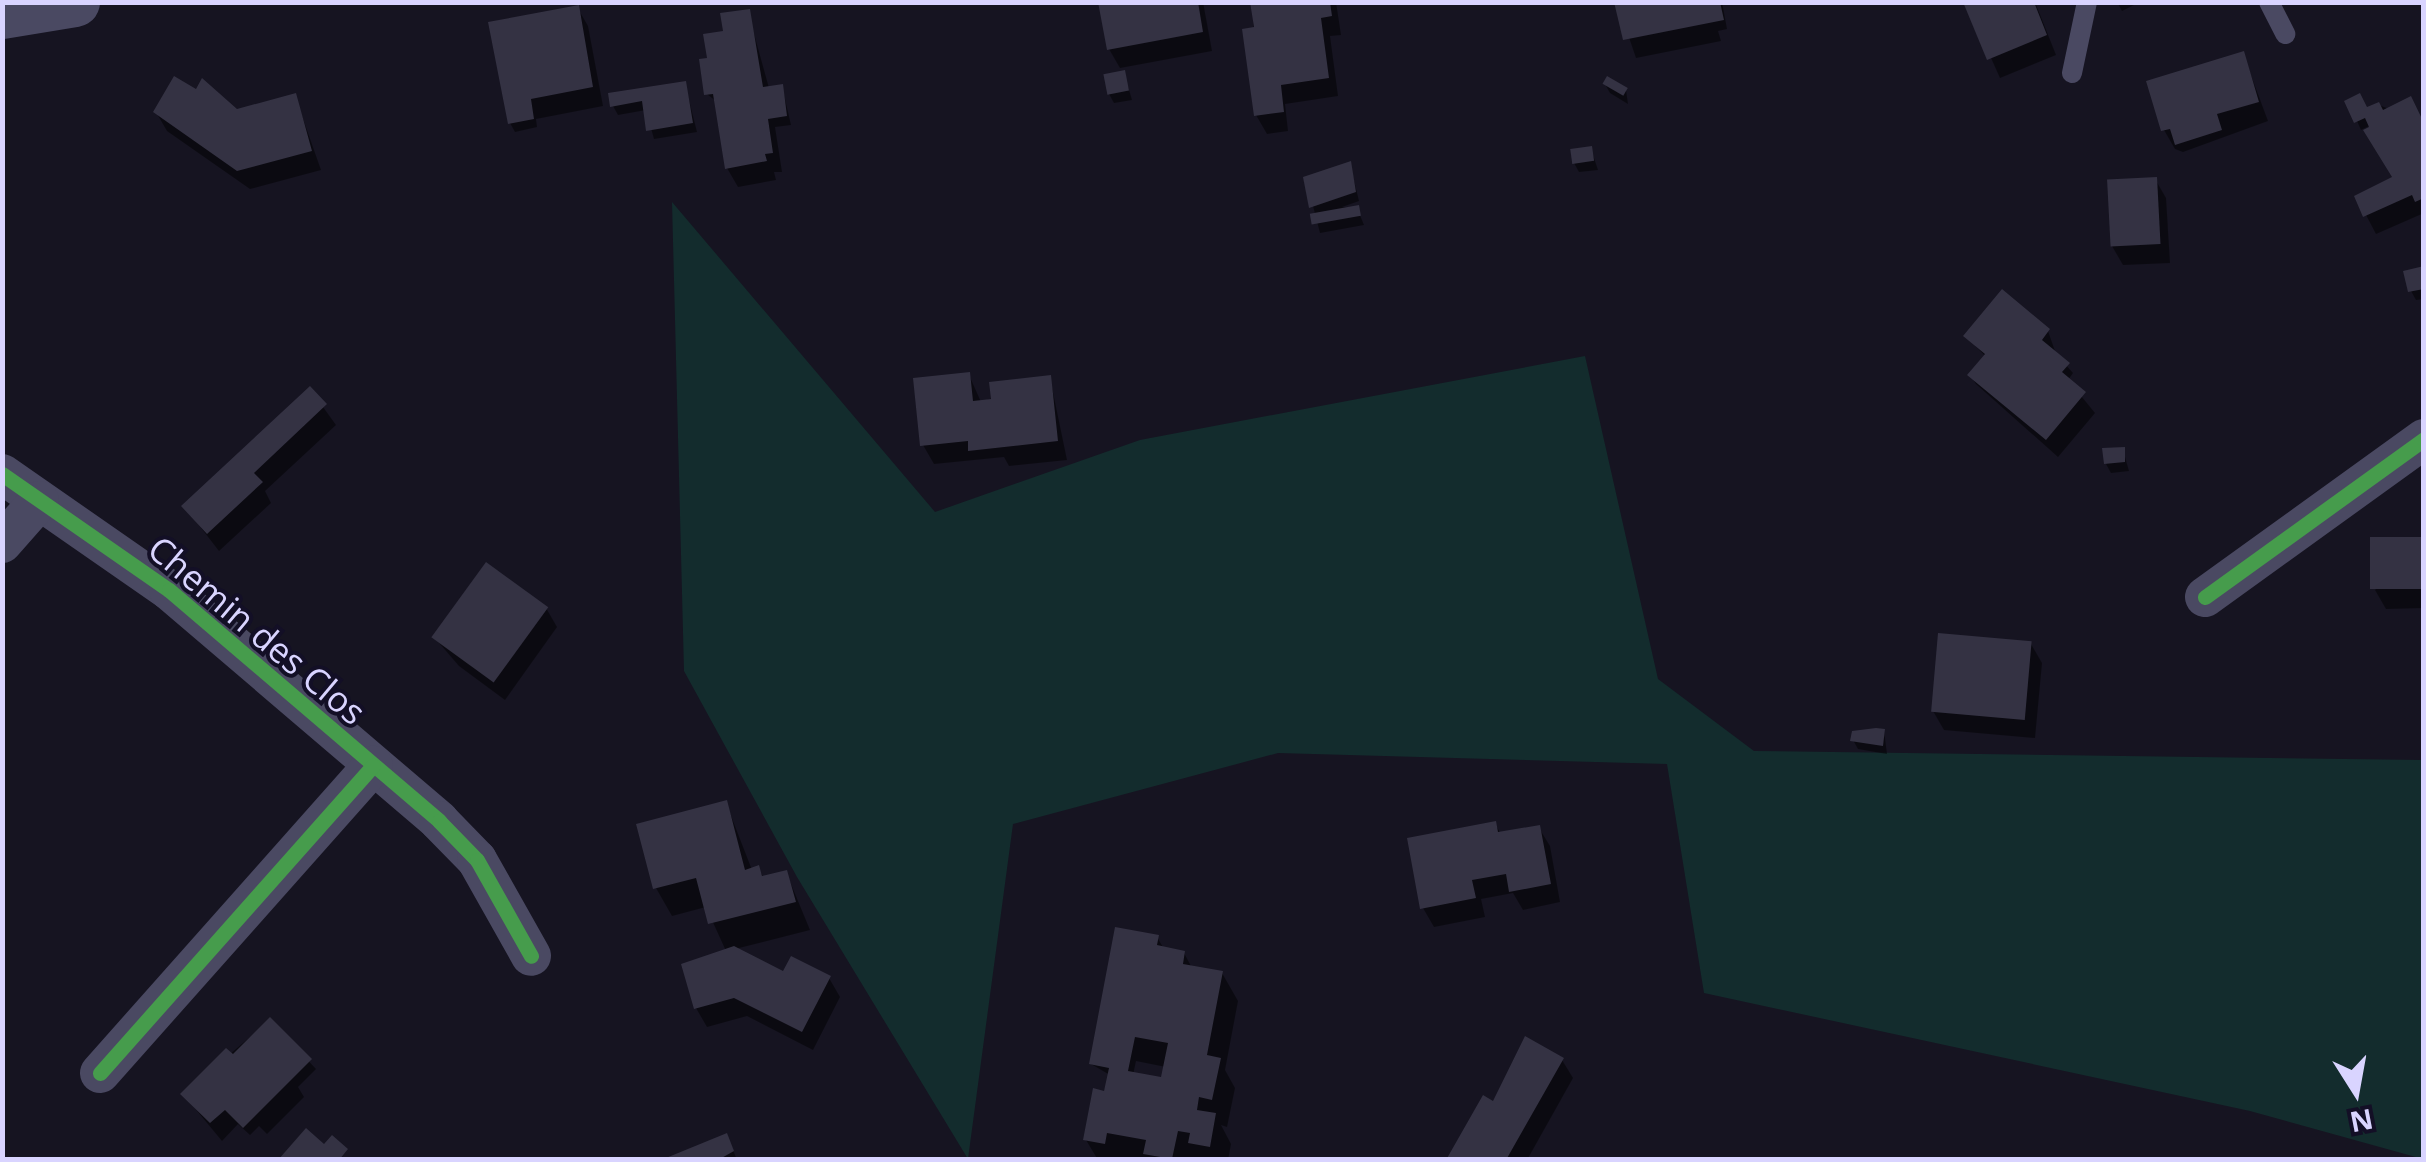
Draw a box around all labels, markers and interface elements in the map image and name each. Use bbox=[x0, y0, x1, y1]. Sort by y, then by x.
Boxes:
street label: Chemin des Clos bbox=[140, 527, 374, 733]
north arrow bbox=[2306, 1042, 2406, 1142]
text: N bbox=[2347, 1101, 2377, 1142]

